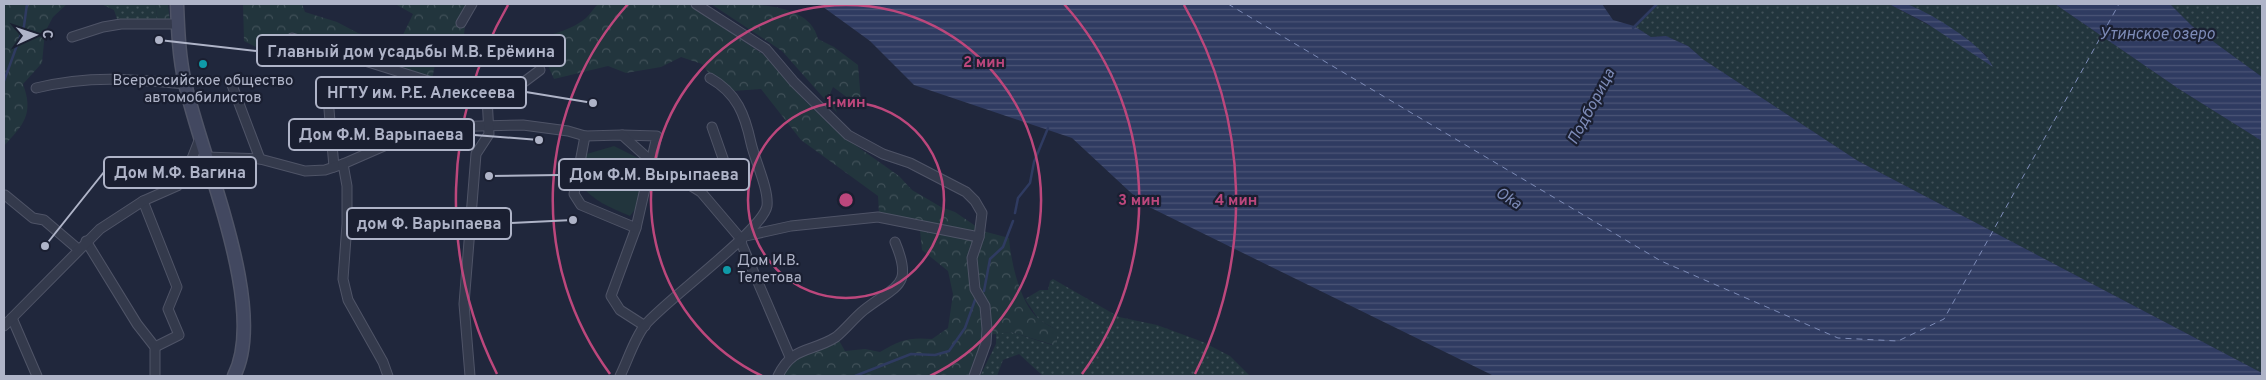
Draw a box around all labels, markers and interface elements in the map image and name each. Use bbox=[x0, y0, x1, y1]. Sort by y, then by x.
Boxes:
north arrow bbox=[10, 10, 60, 60]
water label: Утинское озеро bbox=[2099, 25, 2215, 45]
text: С bbox=[38, 29, 55, 39]
callout: Главный дом усадьбы М.В. Ерёмина bbox=[257, 35, 565, 66]
text: Главный дом усадьбы М.В. Ерёмина bbox=[267, 43, 555, 63]
text: 2 мин bbox=[963, 54, 1005, 73]
marker: Всероссийское общество автомобилистов bbox=[197, 58, 209, 70]
water label: Подборица bbox=[1564, 65, 1621, 148]
place label: Всероссийское общество автомобилистов bbox=[113, 72, 293, 108]
callout: НГТУ им. Р.Е. Алексеева bbox=[316, 77, 526, 108]
text: НГТУ им. Р.Е. Алексеева bbox=[327, 84, 515, 104]
text: 1 мин bbox=[827, 94, 865, 113]
callout: Дом Ф.М. Варыпаева bbox=[289, 119, 474, 150]
text: Дом Ф.М. Варыпаева bbox=[299, 126, 463, 146]
callout: Дом М.Ф. Вагина bbox=[104, 157, 256, 188]
callout: Дом Ф.М. Вырыпаева bbox=[559, 159, 749, 190]
text: Дом М.Ф. Вагина bbox=[114, 164, 246, 184]
text: Дом Ф.М. Вырыпаева bbox=[569, 166, 739, 186]
water label: Oka bbox=[1491, 183, 1525, 215]
centre of rings bbox=[837, 191, 855, 209]
text: 3 мин bbox=[1118, 192, 1160, 211]
text: 4 мин bbox=[1215, 192, 1257, 211]
callout: дом Ф. Варыпаева bbox=[347, 208, 511, 239]
text: дом Ф. Варыпаева bbox=[357, 215, 501, 235]
place label: Дом И.В. Телетова bbox=[737, 252, 802, 288]
marker: Дом И.В. Телетова bbox=[721, 264, 733, 276]

